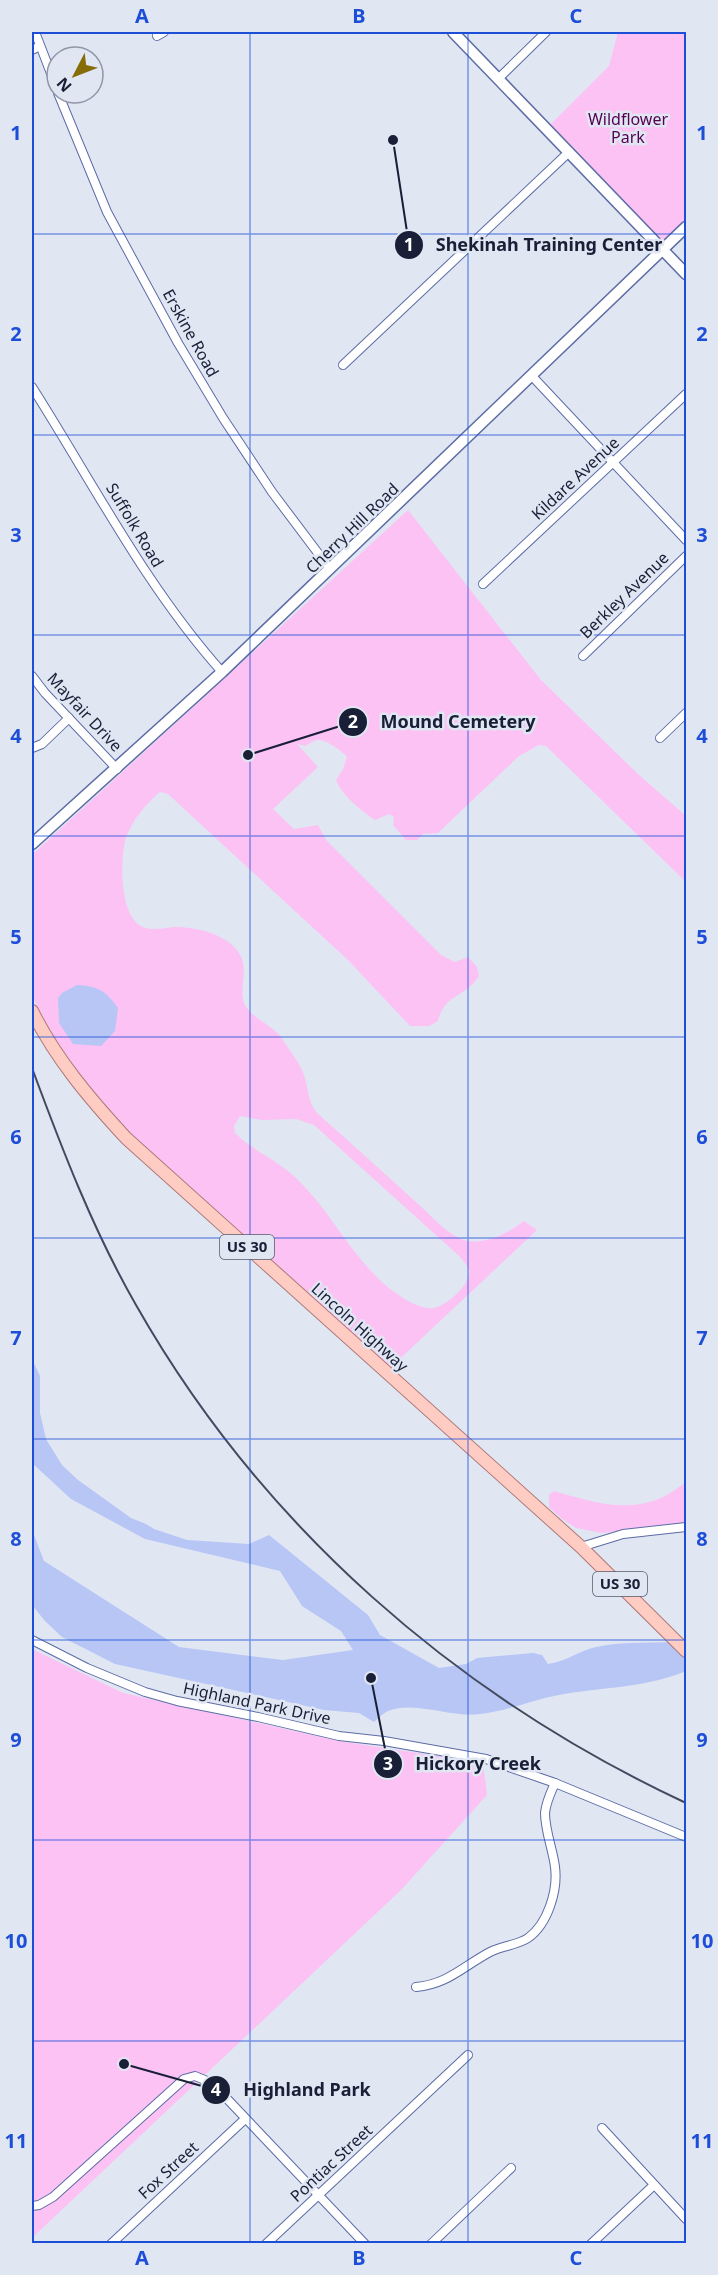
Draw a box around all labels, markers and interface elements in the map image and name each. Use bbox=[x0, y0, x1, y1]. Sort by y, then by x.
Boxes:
text: A bbox=[135, 2, 149, 29]
text: B bbox=[352, 2, 366, 29]
text: C bbox=[570, 2, 583, 29]
north arrow bbox=[45, 45, 105, 105]
text: N bbox=[51, 73, 76, 97]
park label: Wildflower Park bbox=[588, 108, 668, 148]
text: 1 bbox=[10, 119, 22, 146]
text: 1 bbox=[696, 119, 708, 146]
callout: Shekinah Training Center bbox=[394, 227, 674, 263]
text: 1 bbox=[404, 232, 414, 256]
text: Shekinah Training Center bbox=[436, 232, 662, 256]
street label: Erskine Road bbox=[158, 285, 224, 381]
text: 2 bbox=[10, 320, 22, 347]
text: 2 bbox=[696, 320, 708, 347]
street label: Kildare Avenue bbox=[526, 432, 624, 524]
street label: Cherry Hill Road bbox=[301, 478, 403, 578]
street label: Suffolk Road bbox=[101, 479, 169, 571]
text: 3 bbox=[10, 521, 22, 548]
text: 3 bbox=[696, 521, 708, 548]
street label: Berkley Avenue bbox=[575, 547, 673, 643]
street label: Mayfair Drive bbox=[43, 668, 127, 756]
callout: Mound Cemetery bbox=[338, 704, 547, 740]
text: 2 bbox=[348, 709, 358, 733]
text: Mound Cemetery bbox=[380, 709, 536, 733]
text: 4 bbox=[10, 722, 22, 749]
text: 4 bbox=[696, 722, 708, 749]
text: 5 bbox=[10, 923, 22, 950]
text: 5 bbox=[696, 923, 708, 950]
text: 6 bbox=[10, 1123, 22, 1150]
text: 6 bbox=[696, 1123, 708, 1150]
road number: US 30 bbox=[220, 1235, 274, 1259]
street label: Lincoln Highway bbox=[307, 1278, 414, 1377]
text: 7 bbox=[10, 1324, 22, 1351]
text: 7 bbox=[696, 1324, 708, 1351]
text: 8 bbox=[10, 1525, 22, 1552]
text: 8 bbox=[696, 1525, 708, 1552]
road number: US 30 bbox=[593, 1572, 647, 1596]
street label: Highland Park Drive bbox=[181, 1677, 333, 1729]
text: 9 bbox=[10, 1726, 22, 1753]
text: 9 bbox=[696, 1726, 708, 1753]
callout: Hickory Creek bbox=[373, 1746, 553, 1782]
text: 3 bbox=[383, 1751, 393, 1775]
text: Hickory Creek bbox=[415, 1751, 542, 1775]
text: 10 bbox=[5, 1927, 27, 1954]
text: 10 bbox=[691, 1927, 713, 1954]
callout: Highland Park bbox=[201, 2072, 383, 2108]
text: 4 bbox=[211, 2077, 221, 2101]
text: Highland Park bbox=[243, 2077, 371, 2101]
street label: Pontiac Street bbox=[285, 2119, 377, 2207]
text: 11 bbox=[5, 2127, 27, 2154]
text: 11 bbox=[691, 2127, 713, 2154]
street label: Fox Street bbox=[133, 2136, 203, 2204]
text: A bbox=[135, 2244, 149, 2271]
text: B bbox=[352, 2244, 366, 2271]
text: C bbox=[570, 2244, 583, 2271]

